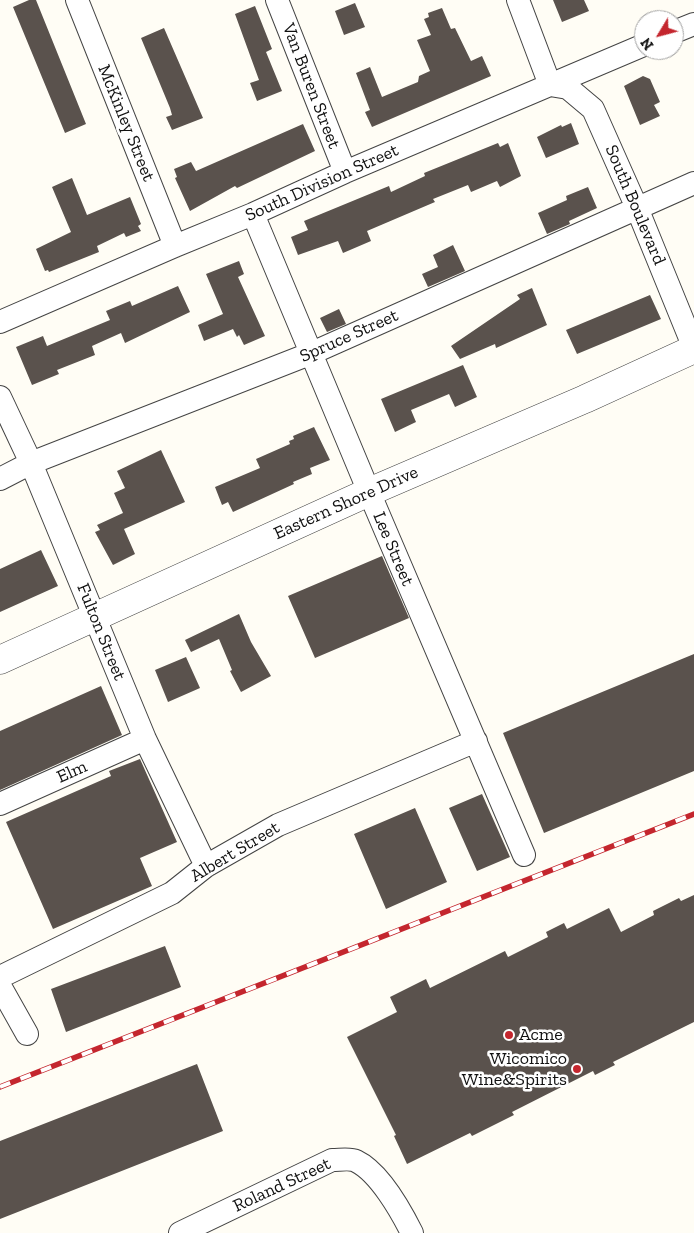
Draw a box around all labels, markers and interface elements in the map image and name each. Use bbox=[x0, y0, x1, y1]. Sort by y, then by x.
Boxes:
north arrow bbox=[634, 10, 684, 60]
street label: Van Buren Street bbox=[277, 20, 345, 152]
text: N bbox=[637, 34, 657, 53]
street label: McKinley Street bbox=[93, 61, 159, 185]
street label: South Division Street bbox=[242, 139, 402, 227]
street label: South Boulevard bbox=[600, 142, 670, 268]
street label: Spruce Street bbox=[296, 305, 402, 367]
street label: Eastern Shore Drive bbox=[271, 461, 421, 545]
street label: Lee Street bbox=[368, 509, 418, 589]
street label: Fulton Street bbox=[72, 580, 130, 684]
street label: Elm bbox=[53, 756, 91, 788]
street label: Albert Street bbox=[186, 817, 284, 887]
place label: Acme bbox=[519, 1024, 563, 1046]
marker: Acme bbox=[503, 1029, 515, 1041]
place label: Wicomico Wine&Spirits bbox=[462, 1048, 567, 1090]
marker: Wicomico Wine&Spirits bbox=[571, 1063, 583, 1075]
street label: Roland Street bbox=[230, 1153, 334, 1217]

